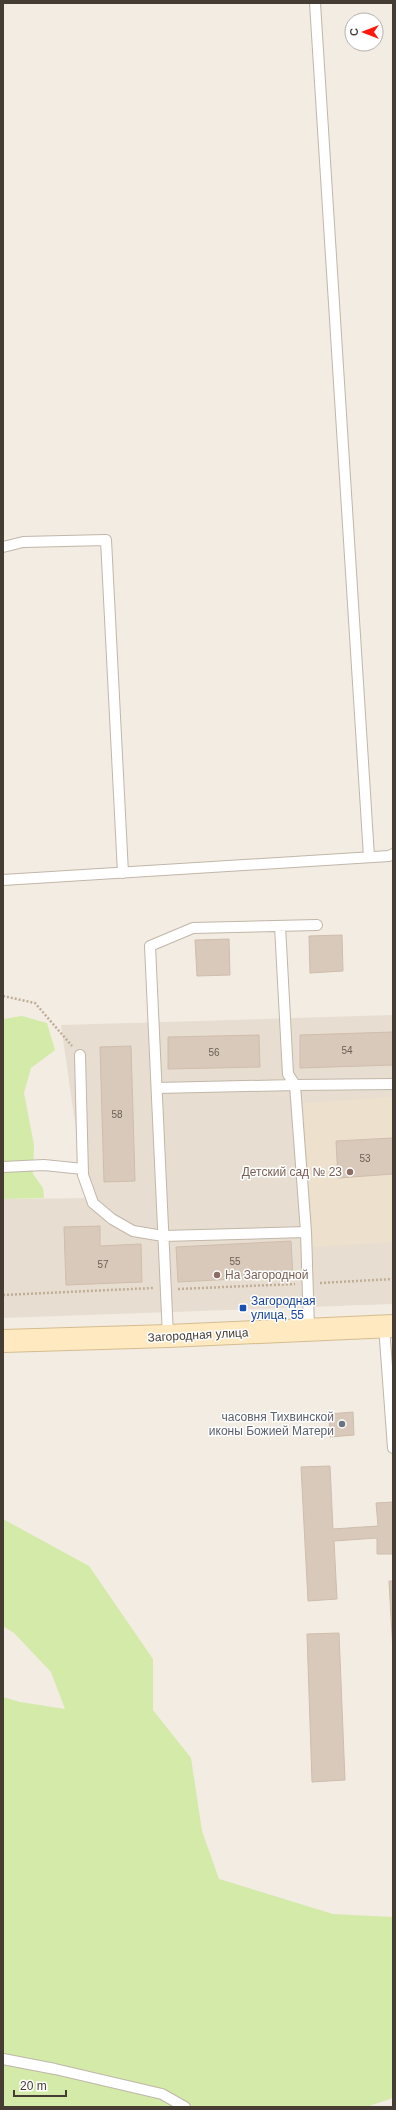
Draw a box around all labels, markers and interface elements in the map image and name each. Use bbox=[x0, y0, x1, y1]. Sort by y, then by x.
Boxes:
north arrow bbox=[344, 12, 384, 52]
text: С bbox=[348, 28, 360, 36]
house number: 54 bbox=[341, 1045, 353, 1056]
house number: 56 bbox=[208, 1047, 220, 1058]
house number: 58 bbox=[111, 1109, 123, 1120]
house number: 53 bbox=[359, 1153, 371, 1164]
place label: Детский сад № 23 bbox=[242, 1165, 342, 1179]
marker: Детский сад № 23 bbox=[345, 1167, 355, 1177]
house number: 55 bbox=[229, 1256, 241, 1267]
house number: 57 bbox=[97, 1259, 109, 1270]
place label: На Загородной bbox=[225, 1268, 308, 1282]
marker: На Загородной bbox=[212, 1270, 222, 1280]
place label: Загородная улица, 55 bbox=[251, 1294, 316, 1322]
marker: Загородная улица, 55 bbox=[238, 1303, 248, 1313]
street label: Загородная улица bbox=[147, 1325, 249, 1345]
place label: часовня Тихвинской иконы Божией Матери bbox=[209, 1410, 334, 1438]
marker: часовня Тихвинской иконы Божией Матери bbox=[337, 1419, 347, 1429]
scale bar bbox=[14, 2072, 66, 2098]
text: 20 m bbox=[20, 2079, 47, 2093]

